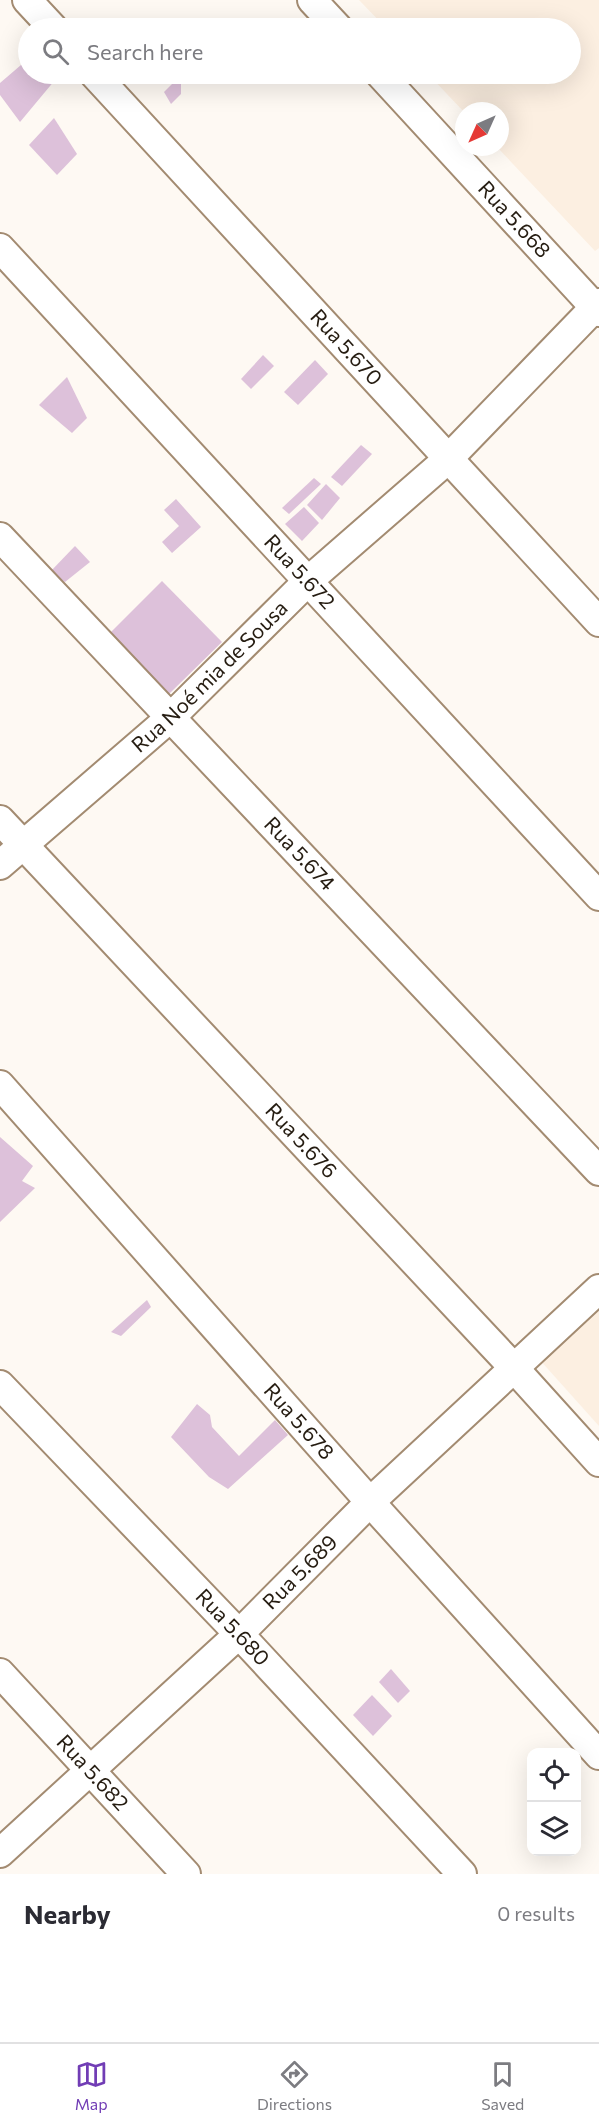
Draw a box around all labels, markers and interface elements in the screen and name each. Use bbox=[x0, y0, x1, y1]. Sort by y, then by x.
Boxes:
search box bbox=[18, 18, 581, 84]
icon: search bbox=[39, 35, 72, 68]
text: Search here bbox=[87, 38, 203, 65]
north arrow bbox=[455, 102, 509, 156]
street label: Rua 5.668 bbox=[474, 175, 557, 262]
street label: Rua 5.670 bbox=[306, 303, 388, 390]
street label: Rua 5.672 bbox=[260, 528, 341, 613]
street label: Rua Noé mia de Sousa bbox=[126, 595, 292, 757]
street label: Rua 5.674 bbox=[260, 811, 342, 895]
street label: Rua 5.676 bbox=[261, 1097, 343, 1183]
street label: Rua 5.678 bbox=[259, 1377, 340, 1464]
street label: Rua 5.689 bbox=[257, 1529, 342, 1614]
street label: Rua 5.680 bbox=[191, 1583, 276, 1670]
street label: Rua 5.682 bbox=[52, 1729, 135, 1815]
map controls bbox=[527, 1748, 581, 1856]
button: locate bbox=[527, 1748, 581, 1802]
button: layers bbox=[527, 1802, 581, 1856]
text: Nearby bbox=[24, 1898, 111, 1929]
text: 0 results bbox=[497, 1901, 575, 1925]
tab: Map bbox=[75, 2058, 108, 2113]
tab: Directions bbox=[257, 2058, 332, 2113]
tab: Saved bbox=[481, 2058, 524, 2113]

